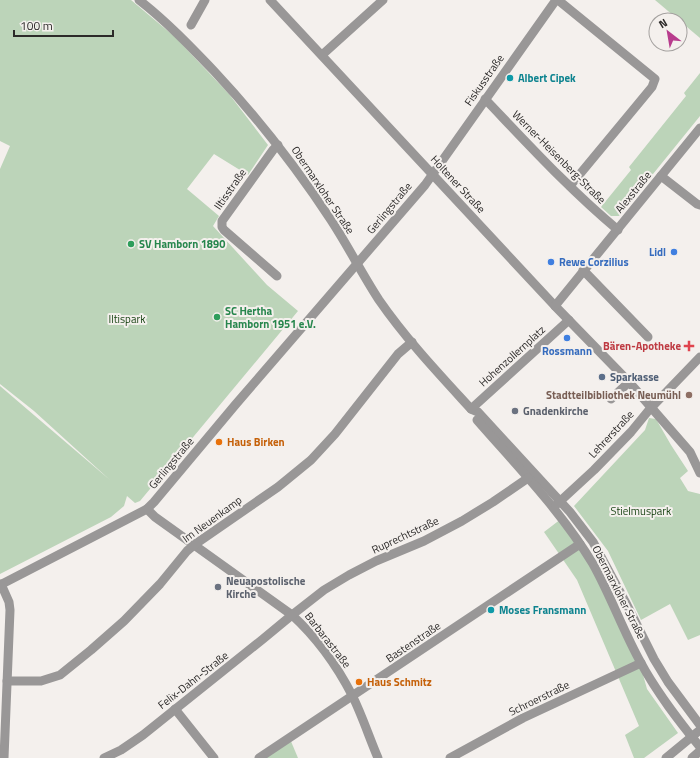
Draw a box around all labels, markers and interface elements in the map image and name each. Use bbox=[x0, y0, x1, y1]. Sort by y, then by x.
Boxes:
scale bar bbox=[14, 12, 113, 38]
north arrow bbox=[648, 12, 688, 52]
text: N bbox=[655, 15, 670, 32]
text: 100 m bbox=[20, 16, 53, 35]
street label: Fiskusstraße bbox=[460, 51, 508, 109]
place label: Albert Cipek bbox=[518, 70, 576, 86]
marker: Albert Cipek bbox=[505, 73, 515, 83]
street label: Werner-Heisenberg-Straße bbox=[509, 107, 610, 208]
street label: Obermarxloher Straße bbox=[288, 143, 359, 237]
street label: Holtener Straße bbox=[427, 152, 489, 217]
street label: Iltisstraße bbox=[210, 165, 250, 213]
street label: Alexstraße bbox=[611, 167, 655, 216]
street label: Gerlingstraße bbox=[363, 178, 416, 237]
place label: SV Hamborn 1890 bbox=[139, 236, 225, 252]
marker: SV Hamborn 1890 bbox=[126, 239, 136, 249]
place label: Lidl bbox=[649, 244, 666, 260]
marker: Lidl bbox=[669, 247, 679, 257]
place label: Rewe Corzilius bbox=[559, 254, 629, 270]
marker: Rewe Corzilius bbox=[546, 257, 556, 267]
place label: SC Hertha Hamborn 1951 e.V. bbox=[225, 303, 316, 332]
park label: Iltispark bbox=[108, 311, 146, 327]
marker: SC Hertha Hamborn 1951 e.V. bbox=[212, 312, 222, 322]
street label: Hohenzollernplatz bbox=[475, 322, 549, 390]
marker: Rossmann bbox=[562, 333, 572, 343]
place label: Bären-Apotheke bbox=[603, 338, 681, 354]
marker: Bären-Apotheke bbox=[684, 341, 694, 351]
place label: Rossmann bbox=[542, 343, 592, 359]
place label: Sparkasse bbox=[610, 369, 659, 385]
marker: Sparkasse bbox=[597, 372, 607, 382]
place label: Stadtteilbibliothek Neumühl bbox=[546, 387, 681, 403]
marker: Stadtteilbibliothek Neumühl bbox=[684, 390, 694, 400]
place label: Gnadenkirche bbox=[523, 403, 589, 419]
marker: Gnadenkirche bbox=[510, 406, 520, 416]
street label: Lehrerstraße bbox=[585, 406, 638, 461]
street label: Gerlingstraße bbox=[145, 433, 198, 492]
place label: Haus Birken bbox=[227, 434, 285, 450]
marker: Haus Birken bbox=[214, 437, 224, 447]
street label: Im Neuenkamp bbox=[179, 492, 245, 546]
park label: Stielmuspark bbox=[611, 503, 672, 519]
street label: Ruprechtstraße bbox=[369, 512, 442, 558]
street label: Obermarxloher Straße bbox=[589, 543, 650, 642]
place label: Neuapostolische Kirche bbox=[226, 573, 306, 602]
marker: Neuapostolische Kirche bbox=[213, 582, 223, 592]
place label: Moses Fransmann bbox=[499, 602, 586, 618]
marker: Moses Fransmann bbox=[486, 605, 496, 615]
street label: Barbarastraße bbox=[301, 609, 355, 672]
street label: Bastenstraße bbox=[382, 618, 444, 666]
street label: Felix-Dahn-Straße bbox=[154, 647, 232, 713]
place label: Haus Schmitz bbox=[367, 674, 432, 690]
street label: Schroerstraße bbox=[506, 676, 572, 720]
marker: Haus Schmitz bbox=[354, 677, 364, 687]

